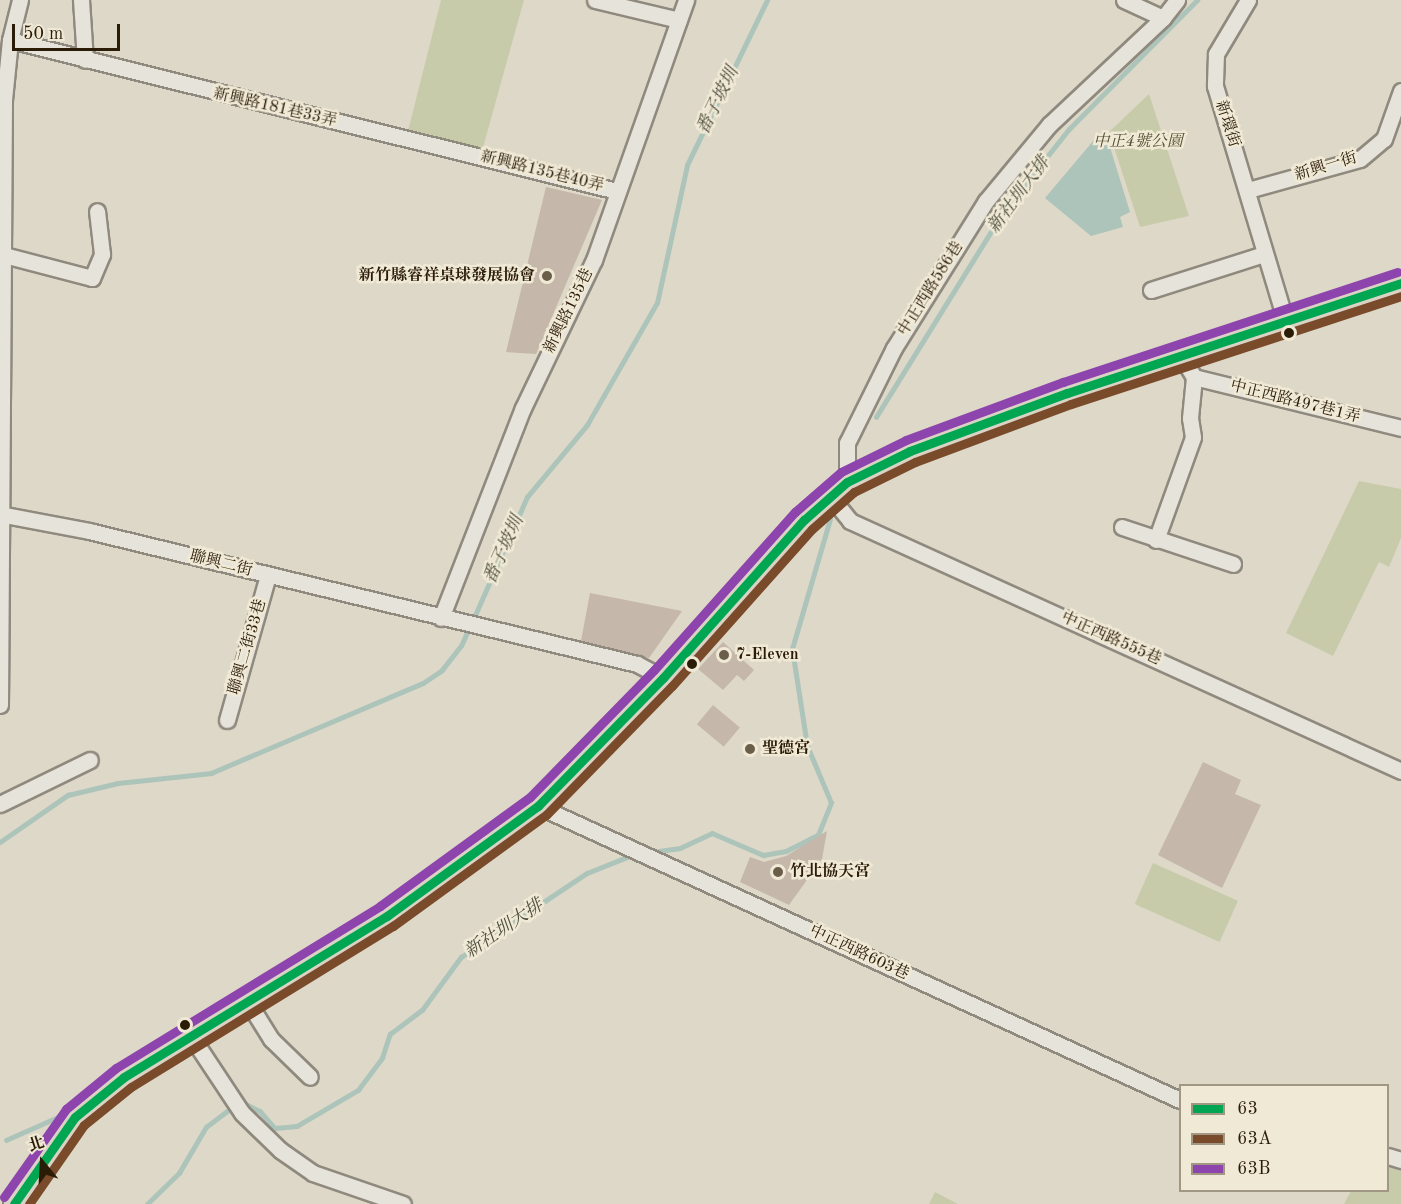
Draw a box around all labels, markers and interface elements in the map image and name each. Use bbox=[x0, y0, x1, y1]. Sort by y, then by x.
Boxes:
scale bar bbox=[15, 12, 123, 50]
text: 50 m bbox=[23, 25, 63, 43]
water label: 番子坡圳 bbox=[693, 64, 743, 138]
street label: 新興路181巷33弄 bbox=[211, 84, 339, 132]
street label: 新環街 bbox=[1210, 98, 1244, 150]
park label: 中正4號公園 bbox=[1093, 132, 1183, 152]
street label: 新興路135巷40弄 bbox=[478, 147, 606, 197]
street label: 新興一街 bbox=[1293, 148, 1359, 186]
water label: 新社圳大排 bbox=[983, 153, 1055, 237]
street label: 中正西路586巷 bbox=[894, 238, 968, 340]
place label: 新竹縣睿祥桌球發展協會 bbox=[359, 266, 535, 286]
street label: 新興路135巷 bbox=[540, 266, 598, 356]
marker: 新竹縣睿祥桌球發展協會 bbox=[540, 269, 554, 283]
unlabelled marker bbox=[1283, 327, 1295, 339]
street label: 中正西路497巷1弄 bbox=[1228, 377, 1362, 427]
water label: 番子坡圳 bbox=[479, 513, 529, 587]
street label: 聯興二街 bbox=[188, 547, 254, 581]
street label: 聯興二街33巷 bbox=[225, 597, 271, 697]
street label: 中正西路555巷 bbox=[1058, 608, 1164, 670]
place label: 7-Eleven bbox=[736, 645, 799, 665]
marker: 7-Eleven bbox=[717, 648, 731, 662]
unlabelled marker bbox=[686, 658, 698, 670]
place label: 聖德宮 bbox=[762, 739, 810, 759]
marker: 聖德宮 bbox=[743, 742, 757, 756]
place label: 竹北協天宮 bbox=[790, 862, 870, 882]
marker: 竹北協天宮 bbox=[771, 865, 785, 879]
water label: 新社圳大排 bbox=[461, 895, 547, 963]
street label: 中正西路603巷 bbox=[806, 922, 912, 984]
unlabelled marker bbox=[179, 1019, 191, 1031]
legend bbox=[1179, 1084, 1389, 1192]
text: 63 bbox=[1237, 1100, 1258, 1118]
text: 63A bbox=[1237, 1130, 1272, 1148]
north arrow bbox=[12, 1132, 72, 1192]
text: 北 bbox=[26, 1135, 47, 1155]
text: 63B bbox=[1237, 1160, 1270, 1178]

